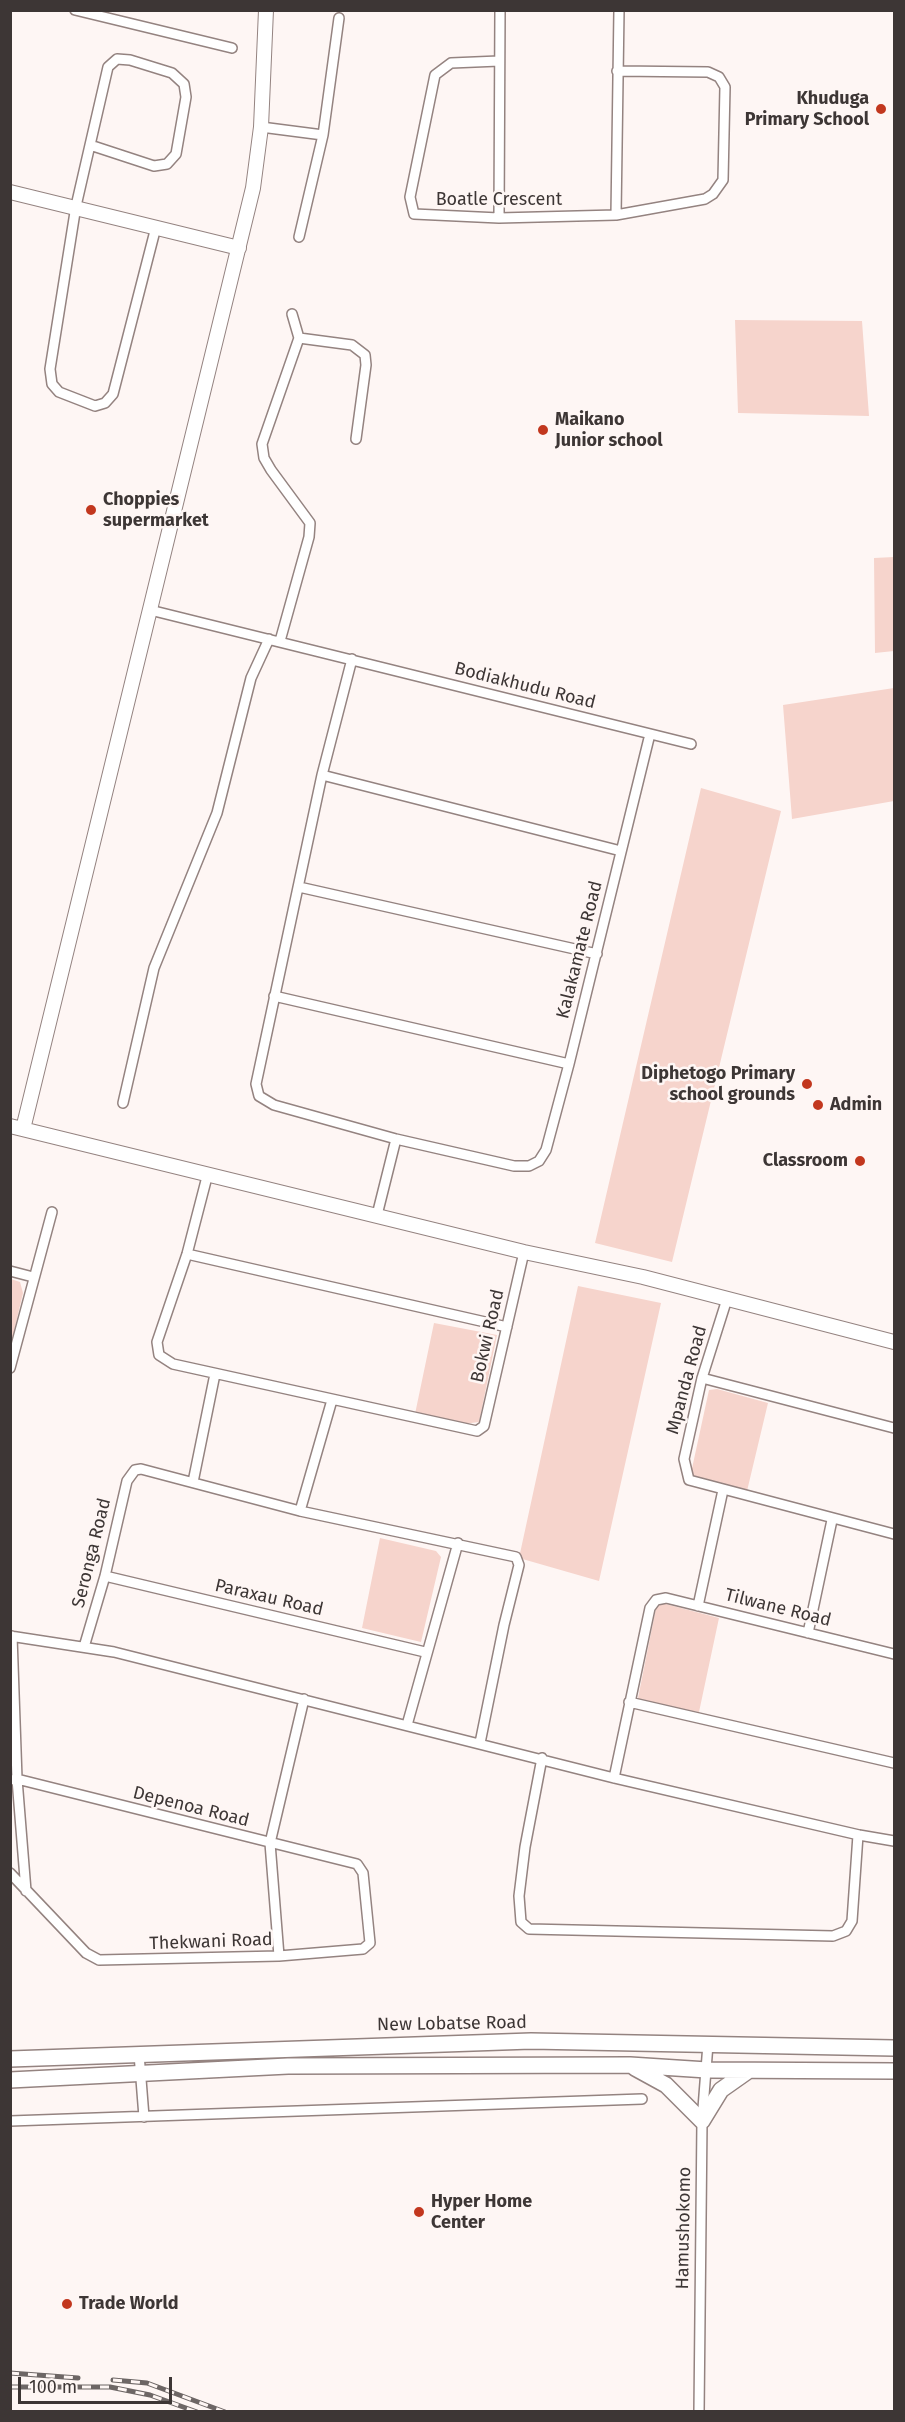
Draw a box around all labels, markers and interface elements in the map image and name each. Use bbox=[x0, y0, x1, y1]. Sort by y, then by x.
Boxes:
place label: Khuduga Primary School bbox=[745, 88, 869, 130]
marker: Khuduga Primary School bbox=[874, 102, 888, 116]
street label: Boatle Crescent bbox=[436, 189, 562, 211]
place label: Maikano Junior school bbox=[555, 409, 663, 452]
marker: Maikano Junior school bbox=[536, 423, 550, 437]
place label: Choppies supermarket bbox=[103, 489, 209, 532]
marker: Choppies supermarket bbox=[84, 503, 98, 517]
street label: Bodiakhudu Road bbox=[452, 658, 598, 714]
street label: Kalakamate Road bbox=[552, 879, 608, 1021]
place label: Diphetogo Primary school grounds bbox=[641, 1063, 795, 1106]
marker: Diphetogo Primary school grounds bbox=[800, 1077, 814, 1091]
place label: Admin bbox=[830, 1094, 882, 1116]
marker: Admin bbox=[811, 1098, 825, 1112]
place label: Classroom bbox=[763, 1150, 848, 1172]
marker: Classroom bbox=[853, 1154, 867, 1168]
street label: Bokwi Road bbox=[467, 1287, 509, 1385]
street label: Mpanda Road bbox=[662, 1323, 712, 1437]
street label: Seronga Road bbox=[68, 1496, 116, 1610]
street label: Paraxau Road bbox=[213, 1575, 325, 1621]
street label: Tilwane Road bbox=[723, 1584, 833, 1632]
street label: Depenoa Road bbox=[131, 1782, 251, 1832]
street label: Thekwani Road bbox=[149, 1929, 273, 1955]
street label: New Lobatse Road bbox=[377, 2012, 527, 2036]
street label: Hamushokomo bbox=[672, 2166, 696, 2290]
place label: Hyper Home Center bbox=[431, 2191, 532, 2234]
marker: Hyper Home Center bbox=[412, 2205, 426, 2219]
place label: Trade World bbox=[79, 2293, 178, 2315]
marker: Trade World bbox=[60, 2297, 74, 2311]
scale bar bbox=[21, 2365, 176, 2403]
text: 100 m bbox=[29, 2376, 77, 2398]

